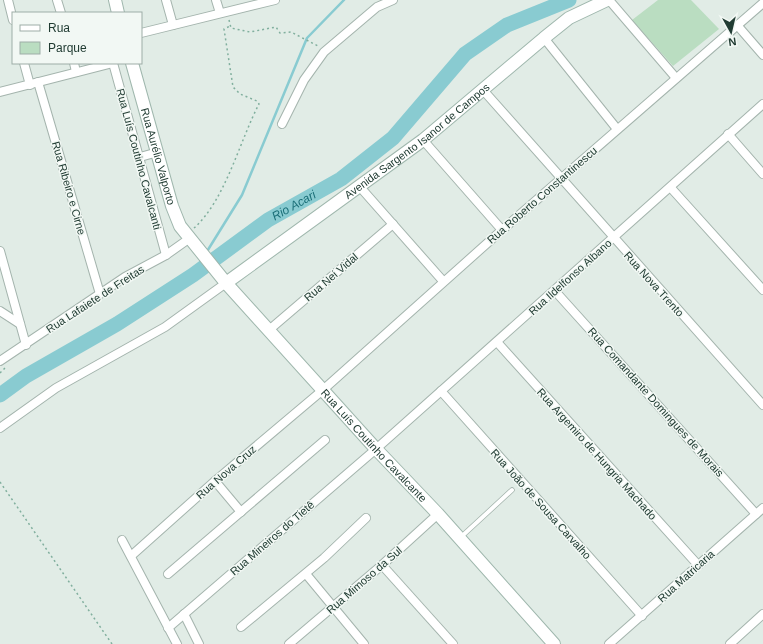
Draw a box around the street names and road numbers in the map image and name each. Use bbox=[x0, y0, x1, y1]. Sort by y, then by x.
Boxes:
street label: Avenida Sargento Isanor de Campos bbox=[342, 80, 492, 201]
street label: Rua Luís Coutinho Cavalcanti bbox=[114, 87, 164, 231]
street label: Rua Aurélio Valporto bbox=[139, 107, 177, 206]
street label: Rua Ribeiro e Cirne bbox=[50, 140, 88, 236]
street label: Rua Roberto Constantinescu bbox=[485, 144, 599, 246]
street label: Rua Ildelfonso Albano bbox=[526, 237, 614, 317]
street label: Rua Nova Trento bbox=[622, 249, 686, 319]
street label: Rua Nei Vidal bbox=[302, 250, 360, 304]
street label: Rua Lafaiete de Freitas bbox=[44, 263, 147, 335]
street label: Rua Comandante Domingues de Morais bbox=[586, 325, 726, 479]
street label: Rua Argemiro de Hungria Machado bbox=[535, 386, 659, 522]
street label: Rua Luís Coutinho Cavalcante bbox=[319, 387, 429, 504]
street label: Rua Nova Cruz bbox=[194, 443, 258, 501]
street label: Rua João de Sousa Carvalho bbox=[488, 447, 594, 561]
street label: Rua Mineiros do Tietê bbox=[228, 498, 316, 578]
street label: Rua Mimoso da Sul bbox=[324, 544, 404, 616]
street label: Rua Matricaria bbox=[655, 547, 717, 604]

